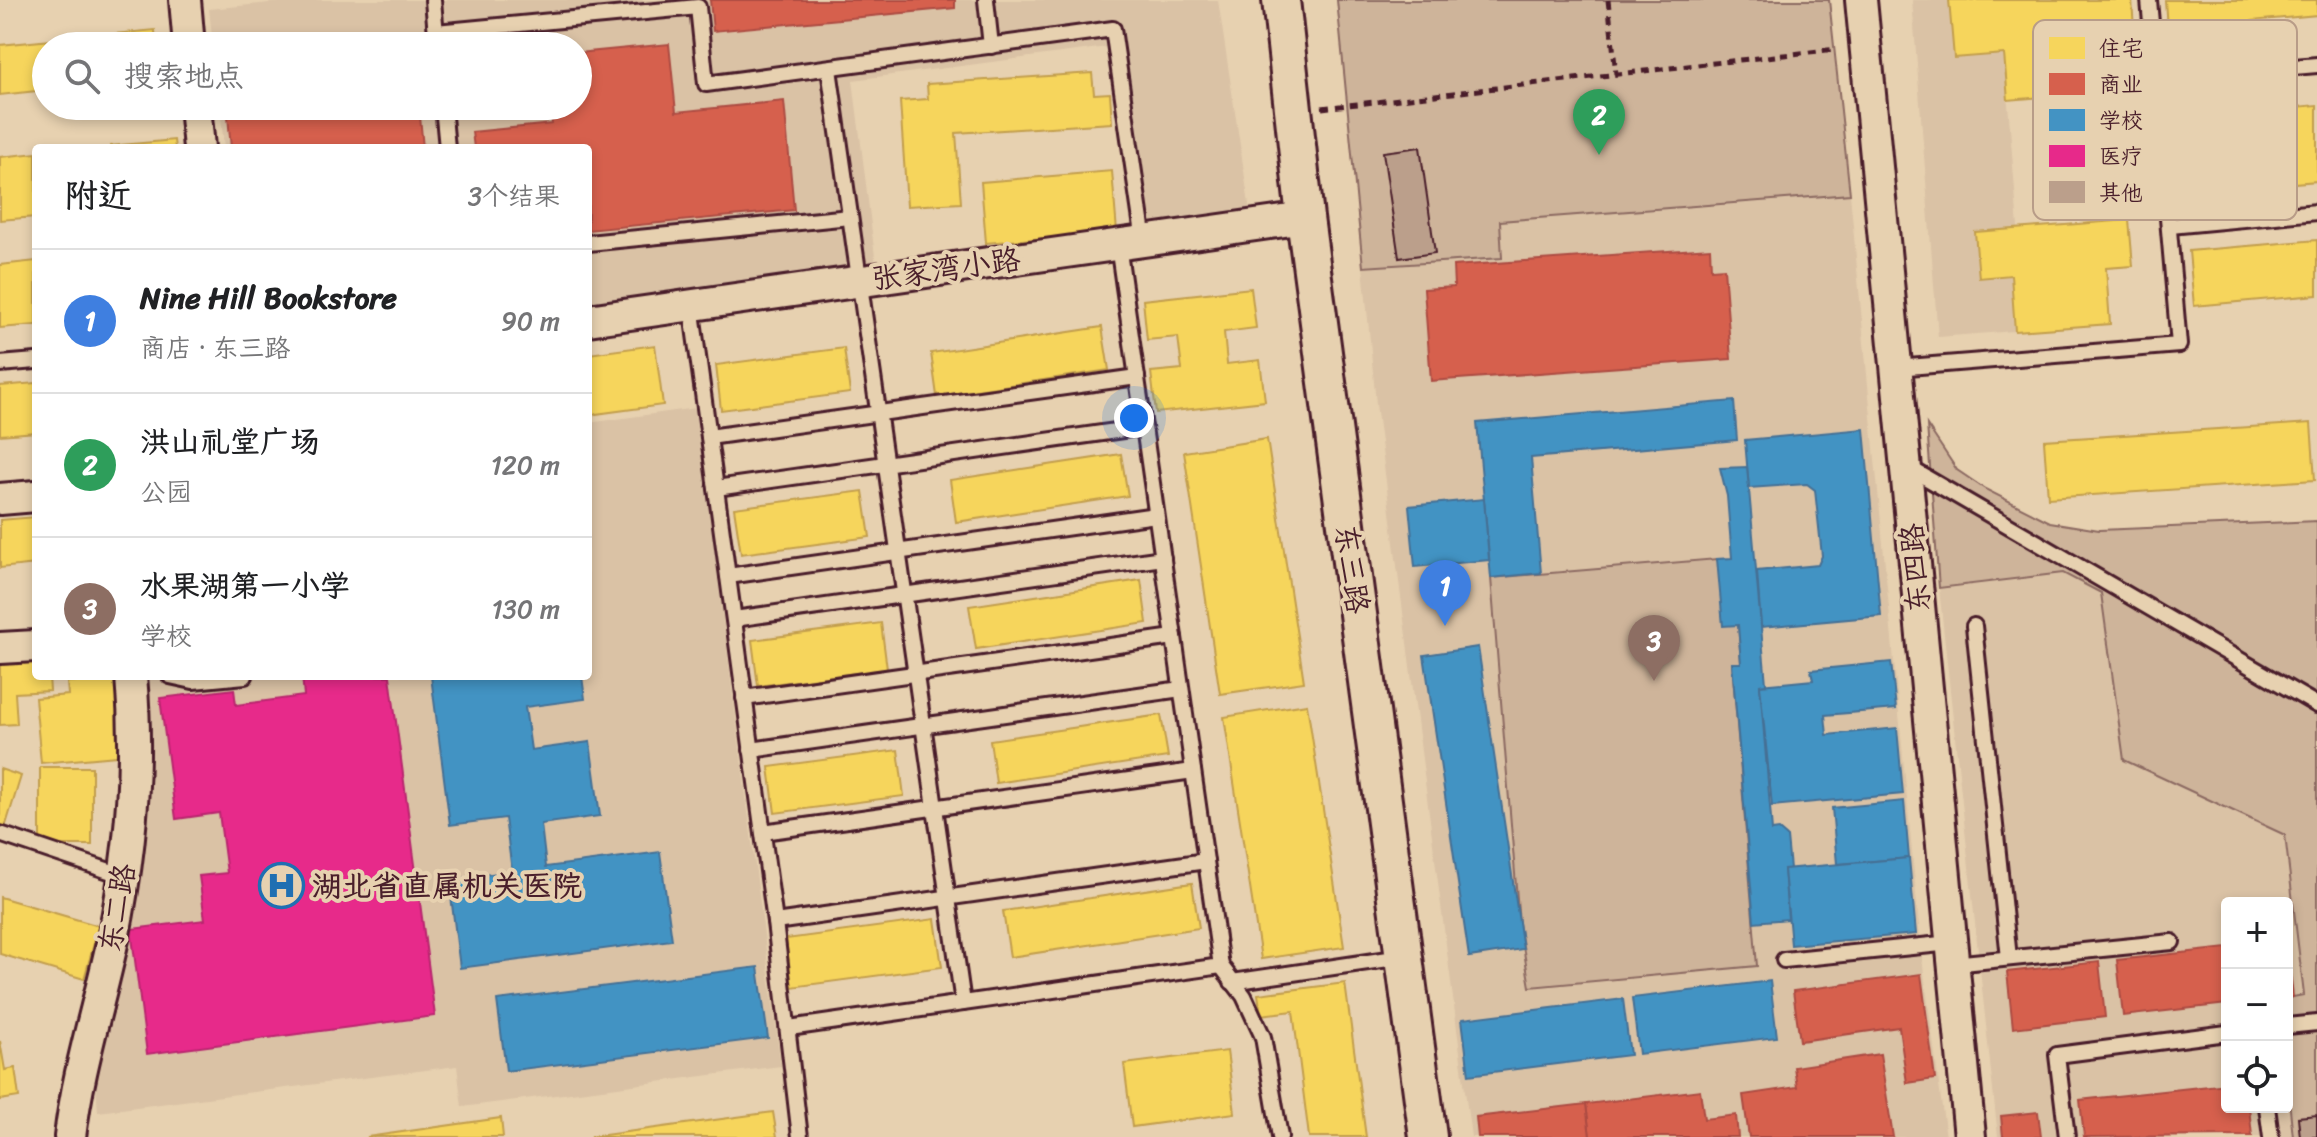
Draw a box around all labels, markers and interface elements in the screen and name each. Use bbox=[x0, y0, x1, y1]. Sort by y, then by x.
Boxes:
legend bbox=[2033, 20, 2297, 220]
text: 住宅 bbox=[2099, 29, 2143, 68]
search box bbox=[32, 32, 592, 120]
text: 搜索地点 bbox=[124, 49, 244, 103]
icon: search bbox=[60, 54, 104, 98]
text: 商业 bbox=[2099, 65, 2143, 104]
pin: 2 bbox=[1573, 89, 1625, 155]
text: 学校 bbox=[2099, 101, 2143, 140]
text: 医疗 bbox=[2099, 137, 2143, 176]
text: 附近 bbox=[64, 166, 132, 226]
text: 3个结果 bbox=[468, 173, 560, 219]
text: 其他 bbox=[2099, 173, 2143, 212]
street label: 张家湾小路 bbox=[868, 232, 1024, 306]
text: Nine Hill Bookstore bbox=[140, 271, 397, 325]
text: 1 bbox=[84, 298, 96, 344]
text: 90 m bbox=[501, 298, 560, 344]
text: 商店 · 东三路 bbox=[140, 325, 291, 371]
your location bbox=[1114, 398, 1154, 438]
text: 洪山礼堂广场 bbox=[140, 415, 320, 469]
text: 2 bbox=[82, 442, 98, 488]
text: 120 m bbox=[491, 442, 560, 488]
text: 公园 bbox=[140, 469, 192, 515]
street label: 东三路 bbox=[1319, 521, 1385, 617]
street label: 东四路 bbox=[1884, 521, 1946, 615]
text: 水果湖第一小学 bbox=[140, 559, 350, 613]
pin: 1 bbox=[1419, 560, 1471, 626]
text: 3 bbox=[83, 586, 97, 632]
text: 130 m bbox=[491, 586, 560, 632]
text: 学校 bbox=[140, 613, 192, 659]
pin: 3 bbox=[1628, 615, 1680, 681]
street label: 东二路 bbox=[83, 859, 151, 957]
place label: 湖北省直属机关医院 bbox=[312, 859, 582, 913]
hospital icon: 湖北省直属机关医院 bbox=[257, 862, 305, 910]
map controls bbox=[2221, 897, 2293, 1113]
button: + bbox=[2221, 897, 2293, 969]
button: − bbox=[2221, 969, 2293, 1041]
button: locate bbox=[2221, 1041, 2293, 1113]

